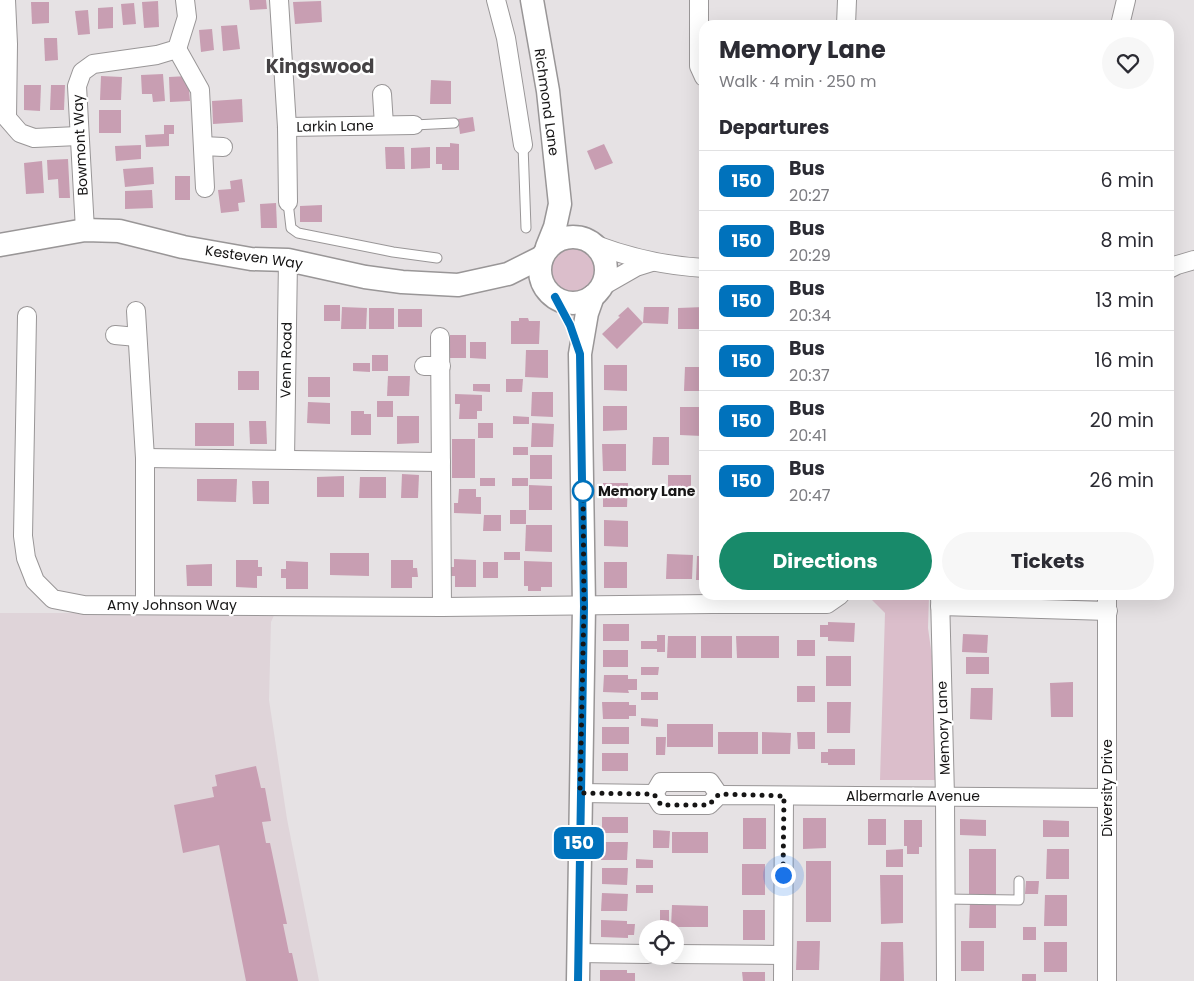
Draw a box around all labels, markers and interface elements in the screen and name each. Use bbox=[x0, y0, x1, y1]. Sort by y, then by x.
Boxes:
text: Memory Lane bbox=[719, 33, 886, 66]
button: heart bbox=[1102, 37, 1154, 89]
street label: Richmond Lane bbox=[530, 47, 564, 157]
district label: Kingswood bbox=[266, 53, 374, 80]
text: Walk · 4 min · 250 m bbox=[719, 70, 877, 93]
street label: Bowmont Way bbox=[67, 94, 93, 196]
text: Departures bbox=[719, 114, 829, 141]
street label: Larkin Lane bbox=[296, 115, 374, 137]
text: Bus bbox=[789, 155, 825, 182]
text: 6 min bbox=[1100, 167, 1154, 194]
text: 150 bbox=[731, 168, 762, 193]
text: 20:27 bbox=[789, 184, 830, 207]
text: Bus bbox=[789, 215, 825, 242]
text: 8 min bbox=[1101, 227, 1154, 254]
text: 150 bbox=[731, 228, 762, 253]
street label: Kesteven Way bbox=[204, 240, 304, 274]
text: 20:29 bbox=[789, 244, 831, 267]
text: Bus bbox=[789, 275, 825, 302]
text: 13 min bbox=[1095, 287, 1154, 314]
text: 150 bbox=[731, 288, 762, 313]
text: 20:34 bbox=[789, 304, 831, 327]
street label: Venn Road bbox=[275, 322, 297, 398]
text: Bus bbox=[789, 335, 825, 362]
text: 16 min bbox=[1094, 347, 1154, 374]
text: 150 bbox=[731, 348, 762, 373]
text: 20:37 bbox=[789, 364, 830, 387]
text: Bus bbox=[789, 395, 825, 422]
text: 20 min bbox=[1090, 407, 1154, 434]
text: 150 bbox=[731, 408, 762, 433]
text: 20:41 bbox=[789, 424, 827, 447]
text: Bus bbox=[789, 455, 825, 482]
text: 26 min bbox=[1090, 467, 1154, 494]
text: 150 bbox=[731, 468, 762, 493]
marker: Memory Lane bbox=[572, 480, 594, 502]
place label: Memory Lane bbox=[598, 481, 696, 501]
text: 20:47 bbox=[789, 484, 830, 507]
button: Directions bbox=[719, 532, 932, 590]
button: Tickets bbox=[942, 532, 1154, 590]
street label: Amy Johnson Way bbox=[107, 595, 237, 615]
street label: Memory Lane bbox=[931, 680, 955, 775]
street label: Diversity Drive bbox=[1097, 739, 1117, 837]
street label: Albermarle Avenue bbox=[846, 786, 980, 806]
line badge: 150 bbox=[550, 827, 608, 859]
text: 150 bbox=[564, 830, 594, 855]
your location bbox=[771, 863, 796, 888]
map controls bbox=[639, 920, 684, 965]
button: locate bbox=[639, 920, 684, 965]

